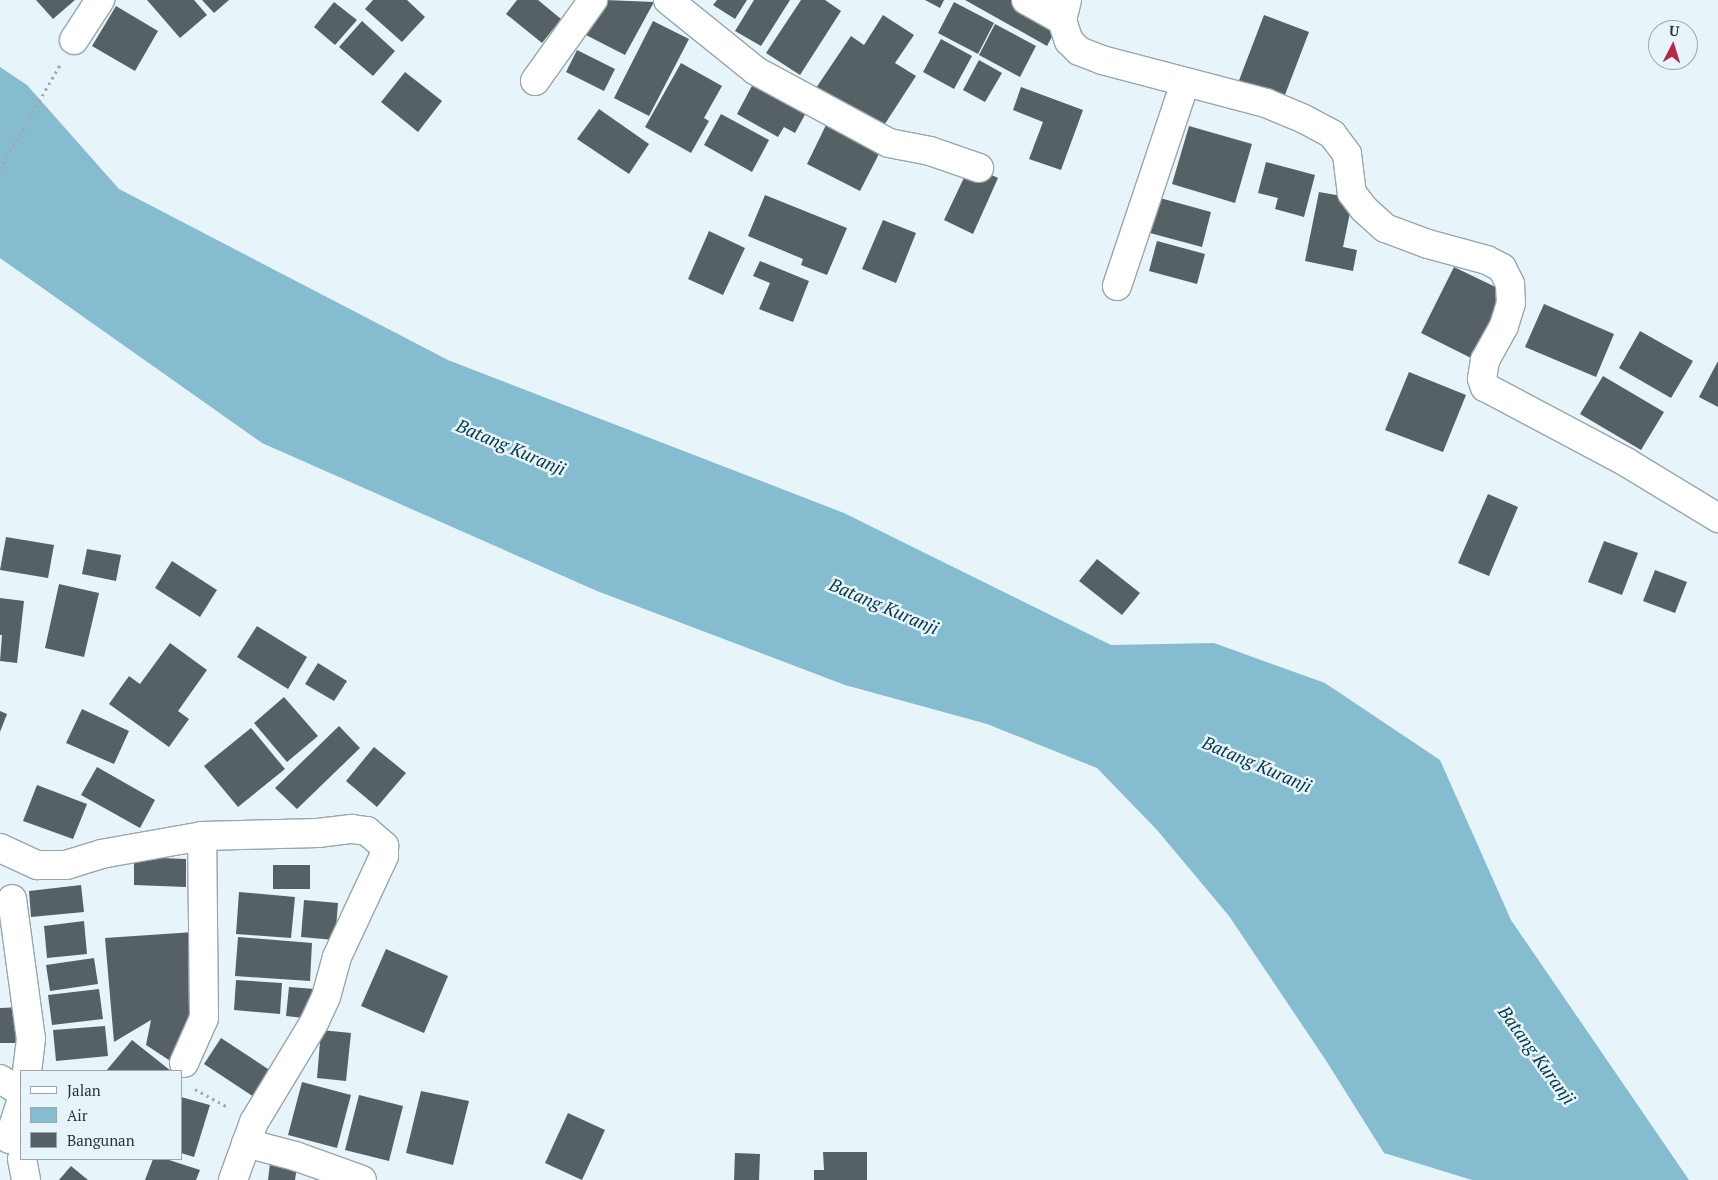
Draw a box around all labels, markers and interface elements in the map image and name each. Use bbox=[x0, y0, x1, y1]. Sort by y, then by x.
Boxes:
north arrow bbox=[1648, 20, 1698, 70]
text: U bbox=[1668, 21, 1680, 40]
water label: Batang Kuranji bbox=[453, 414, 569, 480]
water label: Batang Kuranji bbox=[826, 573, 942, 639]
water label: Batang Kuranji bbox=[1199, 731, 1315, 797]
water label: Batang Kuranji bbox=[1494, 1001, 1580, 1109]
legend bbox=[20, 1070, 182, 1160]
text: Jalan bbox=[67, 1080, 101, 1100]
text: Air bbox=[67, 1105, 88, 1125]
text: Bangunan bbox=[67, 1130, 135, 1150]

